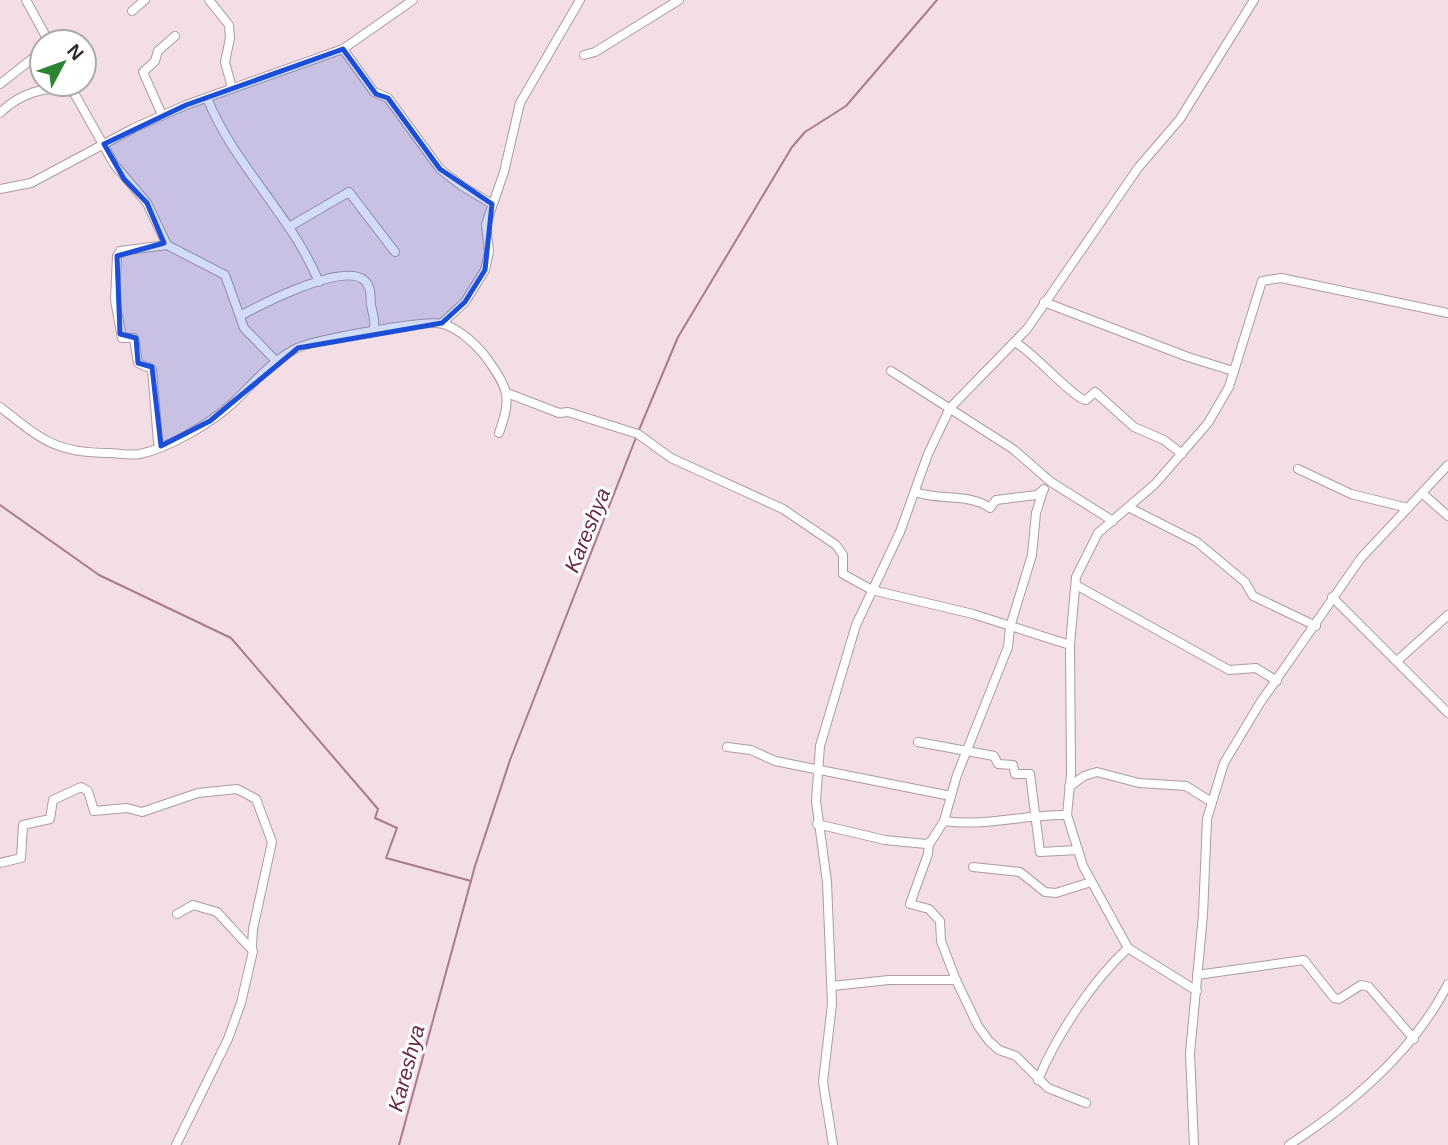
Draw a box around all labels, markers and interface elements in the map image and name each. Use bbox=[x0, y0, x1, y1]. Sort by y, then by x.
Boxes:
north arrow bbox=[28, 28, 98, 98]
text: N bbox=[63, 40, 88, 64]
water label: Kareshya bbox=[560, 485, 614, 575]
water label: Kareshya bbox=[383, 1022, 429, 1114]

